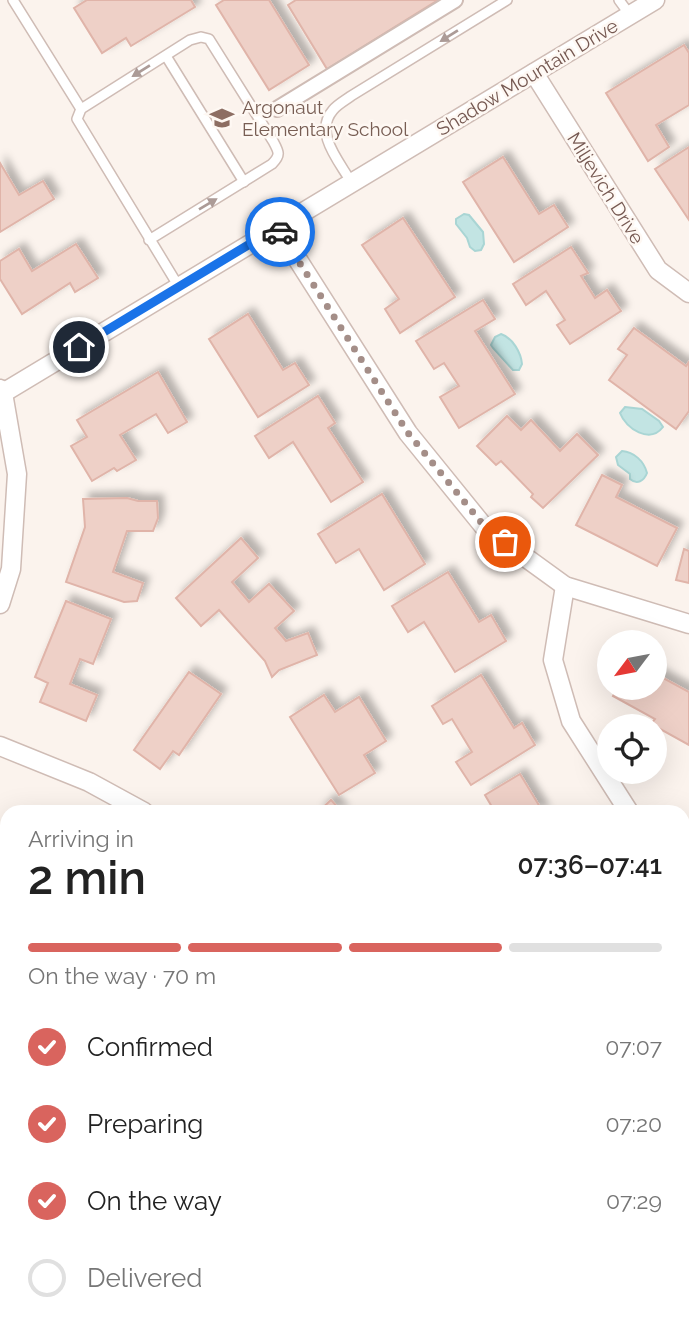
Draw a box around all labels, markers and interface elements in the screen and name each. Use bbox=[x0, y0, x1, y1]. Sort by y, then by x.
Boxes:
street label: Shadow Mountain Drive bbox=[432, 14, 622, 140]
one-way arrow bbox=[439, 29, 458, 42]
one-way arrow bbox=[131, 65, 151, 78]
place label: Argonaut Elementary School bbox=[242, 96, 409, 140]
school or university icon: Argonaut Elementary School bbox=[208, 104, 236, 132]
street label: Miljevich Drive bbox=[563, 128, 649, 248]
courier bbox=[245, 197, 315, 267]
one-way arrow bbox=[198, 198, 217, 210]
icon: car bbox=[261, 213, 299, 251]
pin bbox=[49, 317, 109, 377]
icon: home bbox=[60, 328, 98, 366]
pin bbox=[475, 512, 535, 572]
icon: bag bbox=[486, 523, 524, 561]
north arrow bbox=[597, 630, 667, 700]
map controls bbox=[597, 630, 667, 784]
button: locate bbox=[597, 714, 667, 784]
text: Arriving in bbox=[28, 825, 134, 852]
text: 07:36–07:41 bbox=[518, 850, 662, 880]
text: 2 min bbox=[28, 851, 146, 905]
text: On the way · 70 m bbox=[28, 962, 216, 989]
icon: check bbox=[28, 1028, 66, 1066]
text: Confirmed bbox=[87, 1032, 213, 1062]
text: 07:07 bbox=[605, 1033, 662, 1060]
icon: check bbox=[28, 1105, 66, 1143]
text: Preparing bbox=[87, 1109, 203, 1139]
text: 07:20 bbox=[605, 1110, 662, 1137]
icon: check bbox=[28, 1182, 66, 1220]
text: On the way bbox=[87, 1186, 222, 1216]
text: 07:29 bbox=[606, 1187, 662, 1214]
text: Delivered bbox=[87, 1263, 202, 1293]

